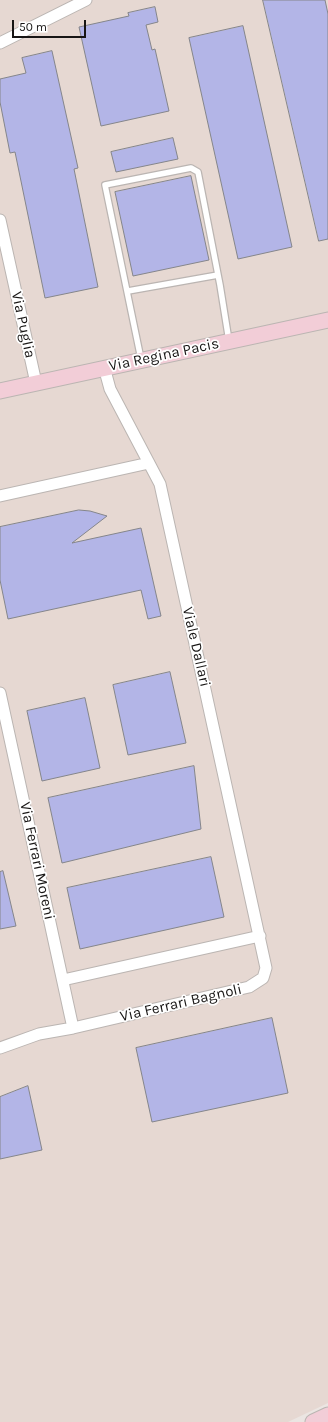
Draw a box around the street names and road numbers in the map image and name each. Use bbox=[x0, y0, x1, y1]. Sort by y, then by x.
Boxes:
street label: Via Puglia bbox=[7, 290, 39, 360]
street label: Via Regina Pacis bbox=[107, 335, 221, 375]
street label: Viale Dallari bbox=[178, 605, 214, 689]
street label: Via Ferrari Moreni bbox=[16, 800, 58, 922]
street label: Via Ferrari Bagnoli bbox=[118, 980, 244, 1026]

